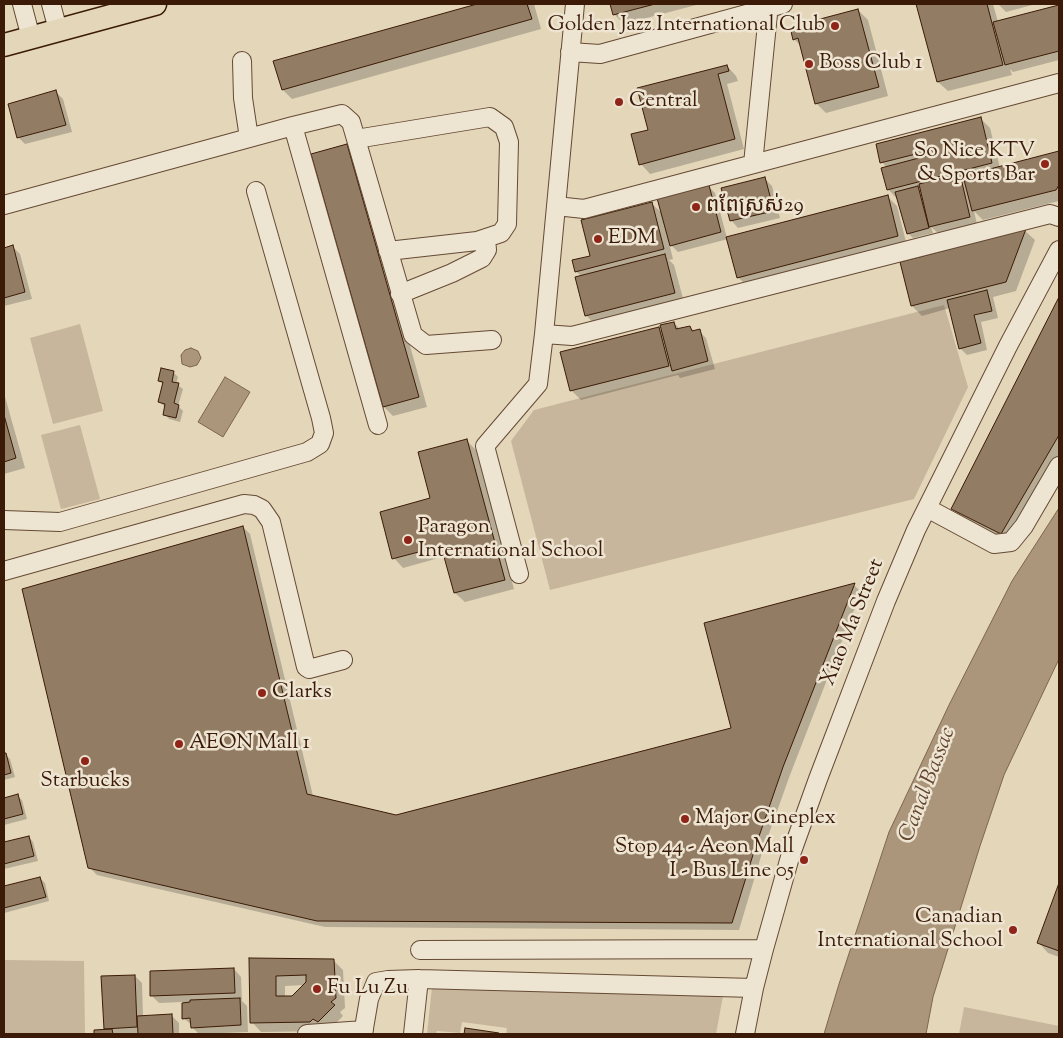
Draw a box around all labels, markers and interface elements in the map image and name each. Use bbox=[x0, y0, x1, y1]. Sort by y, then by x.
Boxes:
place label: Golden Jazz International Club bbox=[548, 13, 825, 39]
marker: Golden Jazz International Club bbox=[829, 20, 841, 32]
place label: Boss Club 1 bbox=[819, 51, 922, 77]
marker: Boss Club 1 bbox=[803, 58, 815, 70]
place label: Central bbox=[629, 89, 698, 115]
marker: Central bbox=[613, 96, 625, 108]
place label: So Nice KTV & Sports Bar bbox=[914, 139, 1035, 189]
marker: So Nice KTV & Sports Bar bbox=[1039, 158, 1051, 170]
place label: ពពែស្រស់29 bbox=[706, 194, 804, 220]
marker: ពពែស្រស់29 bbox=[690, 201, 702, 213]
place label: EDM bbox=[608, 226, 656, 252]
marker: EDM bbox=[592, 233, 604, 245]
place label: Paragon International School bbox=[418, 515, 604, 565]
marker: Paragon International School bbox=[402, 534, 414, 546]
street label: Xiao Ma Street bbox=[817, 556, 891, 690]
place label: Clarks bbox=[272, 680, 332, 706]
marker: Clarks bbox=[256, 687, 268, 699]
water label: Canal Bassac bbox=[895, 724, 963, 846]
place label: AEON Mall 1 bbox=[189, 731, 310, 757]
marker: AEON Mall 1 bbox=[173, 738, 185, 750]
marker: Starbucks bbox=[79, 755, 91, 767]
place label: Starbucks bbox=[40, 769, 130, 795]
place label: Major Cineplex bbox=[695, 806, 836, 832]
marker: Major Cineplex bbox=[679, 813, 691, 825]
place label: Stop 44 - Aeon Mall I - Bus Line 05 bbox=[615, 835, 794, 885]
marker: Stop 44 - Aeon Mall I - Bus Line 05 bbox=[798, 854, 810, 866]
place label: Canadian International School bbox=[817, 905, 1003, 955]
marker: Canadian International School bbox=[1007, 924, 1019, 936]
place label: Fu Lu Zu bbox=[327, 976, 408, 1002]
marker: Fu Lu Zu bbox=[311, 983, 323, 995]

